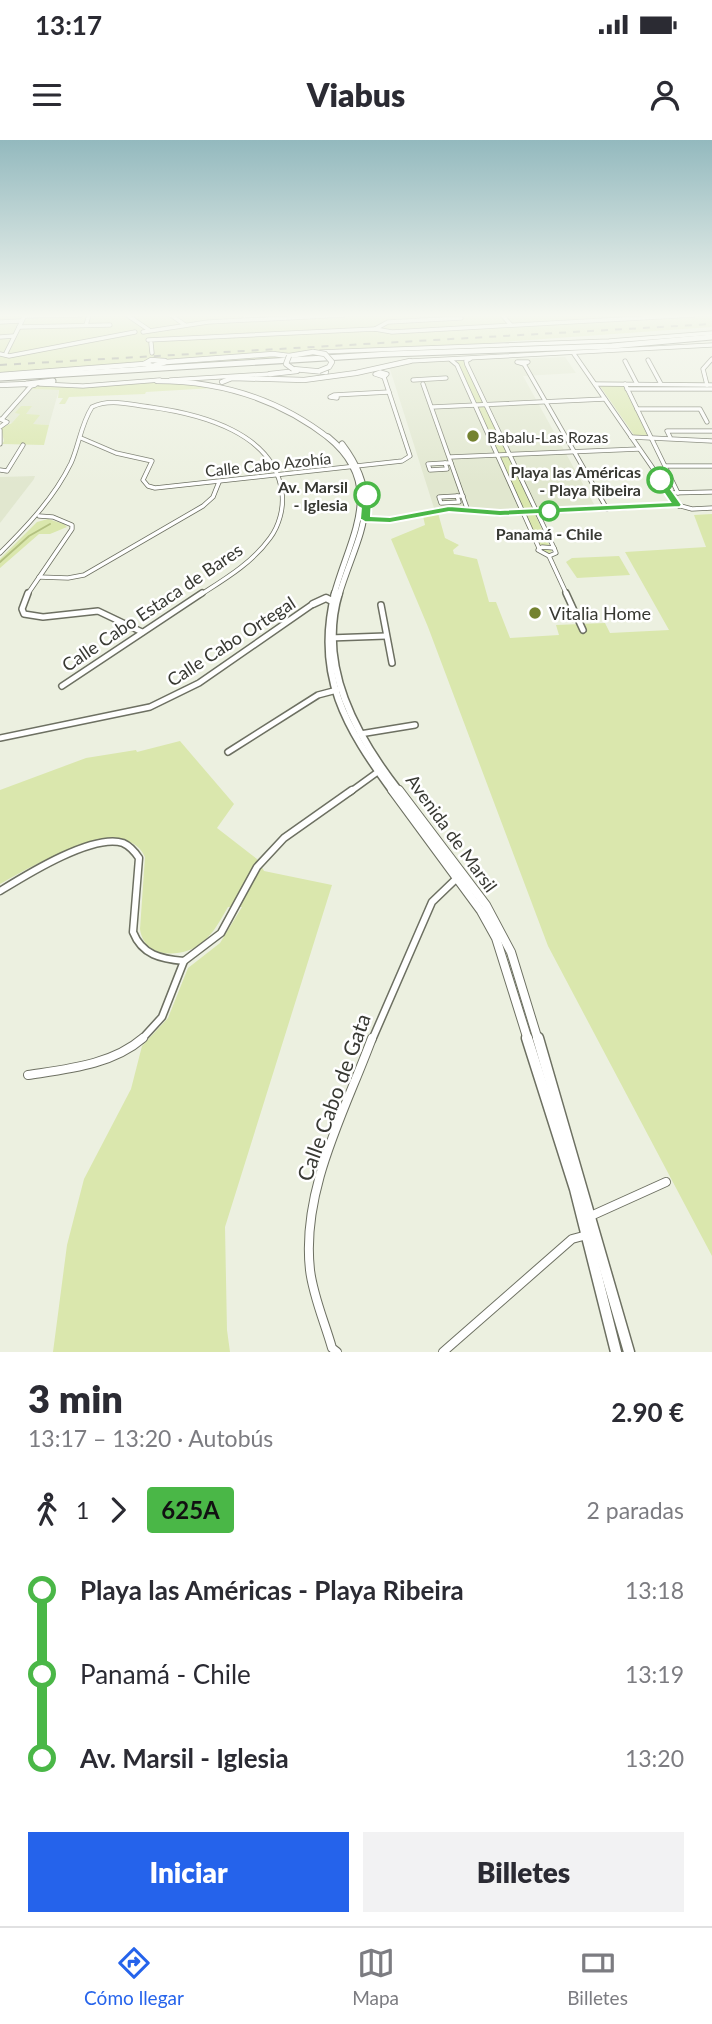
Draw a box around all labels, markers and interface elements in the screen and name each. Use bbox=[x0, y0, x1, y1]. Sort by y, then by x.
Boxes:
text: 13:17 bbox=[35, 9, 102, 41]
text: Viabus bbox=[307, 75, 405, 114]
icon: menu bbox=[28, 76, 66, 114]
icon: person bbox=[646, 76, 684, 114]
place label: Babalu-Las Rozas bbox=[487, 427, 609, 446]
marker: Babalu-Las Rozas bbox=[465, 428, 481, 444]
street label: Calle Cabo Azohía bbox=[204, 448, 332, 480]
place label: Playa las Américas - Playa Ribeira bbox=[511, 462, 641, 499]
marker: Playa las Américas - Playa Ribeira bbox=[647, 467, 673, 493]
place label: Av. Marsil - Iglesia bbox=[277, 477, 348, 514]
marker: Av. Marsil - Iglesia bbox=[354, 482, 380, 508]
marker: Panamá - Chile bbox=[539, 501, 559, 521]
place label: Panamá - Chile bbox=[496, 524, 603, 543]
street label: Calle Cabo Estaca de Bares bbox=[57, 538, 247, 676]
street label: Calle Cabo Ortegal bbox=[163, 591, 299, 691]
place label: Vitalia Home bbox=[549, 602, 651, 624]
marker: Vitalia Home bbox=[527, 605, 543, 621]
street label: Avenida de Marsil bbox=[402, 770, 502, 896]
street label: Calle Cabo de Gata bbox=[291, 1010, 375, 1184]
text: 3 min bbox=[28, 1375, 123, 1421]
text: 2.90 € bbox=[611, 1396, 684, 1428]
text: 13:17 – 13:20 · Autobús bbox=[28, 1424, 273, 1452]
icon: walk bbox=[28, 1491, 66, 1529]
icon: forward bbox=[99, 1491, 137, 1529]
text: 625A bbox=[161, 1495, 220, 1524]
text: 1 bbox=[76, 1496, 89, 1524]
text: 2 paradas bbox=[587, 1496, 684, 1524]
text: Playa las Américas - Playa Ribeira bbox=[80, 1574, 464, 1606]
text: 13:18 bbox=[625, 1576, 684, 1604]
text: Panamá - Chile bbox=[80, 1658, 251, 1690]
text: 13:19 bbox=[625, 1660, 684, 1688]
text: Av. Marsil - Iglesia bbox=[80, 1742, 289, 1774]
text: 13:20 bbox=[625, 1744, 684, 1772]
button: Iniciar bbox=[28, 1832, 349, 1912]
button: Billetes bbox=[363, 1832, 684, 1912]
tab: Cómo llegar bbox=[84, 1944, 184, 2009]
tab: Mapa bbox=[352, 1944, 399, 2009]
tab: Billetes bbox=[567, 1944, 628, 2009]

